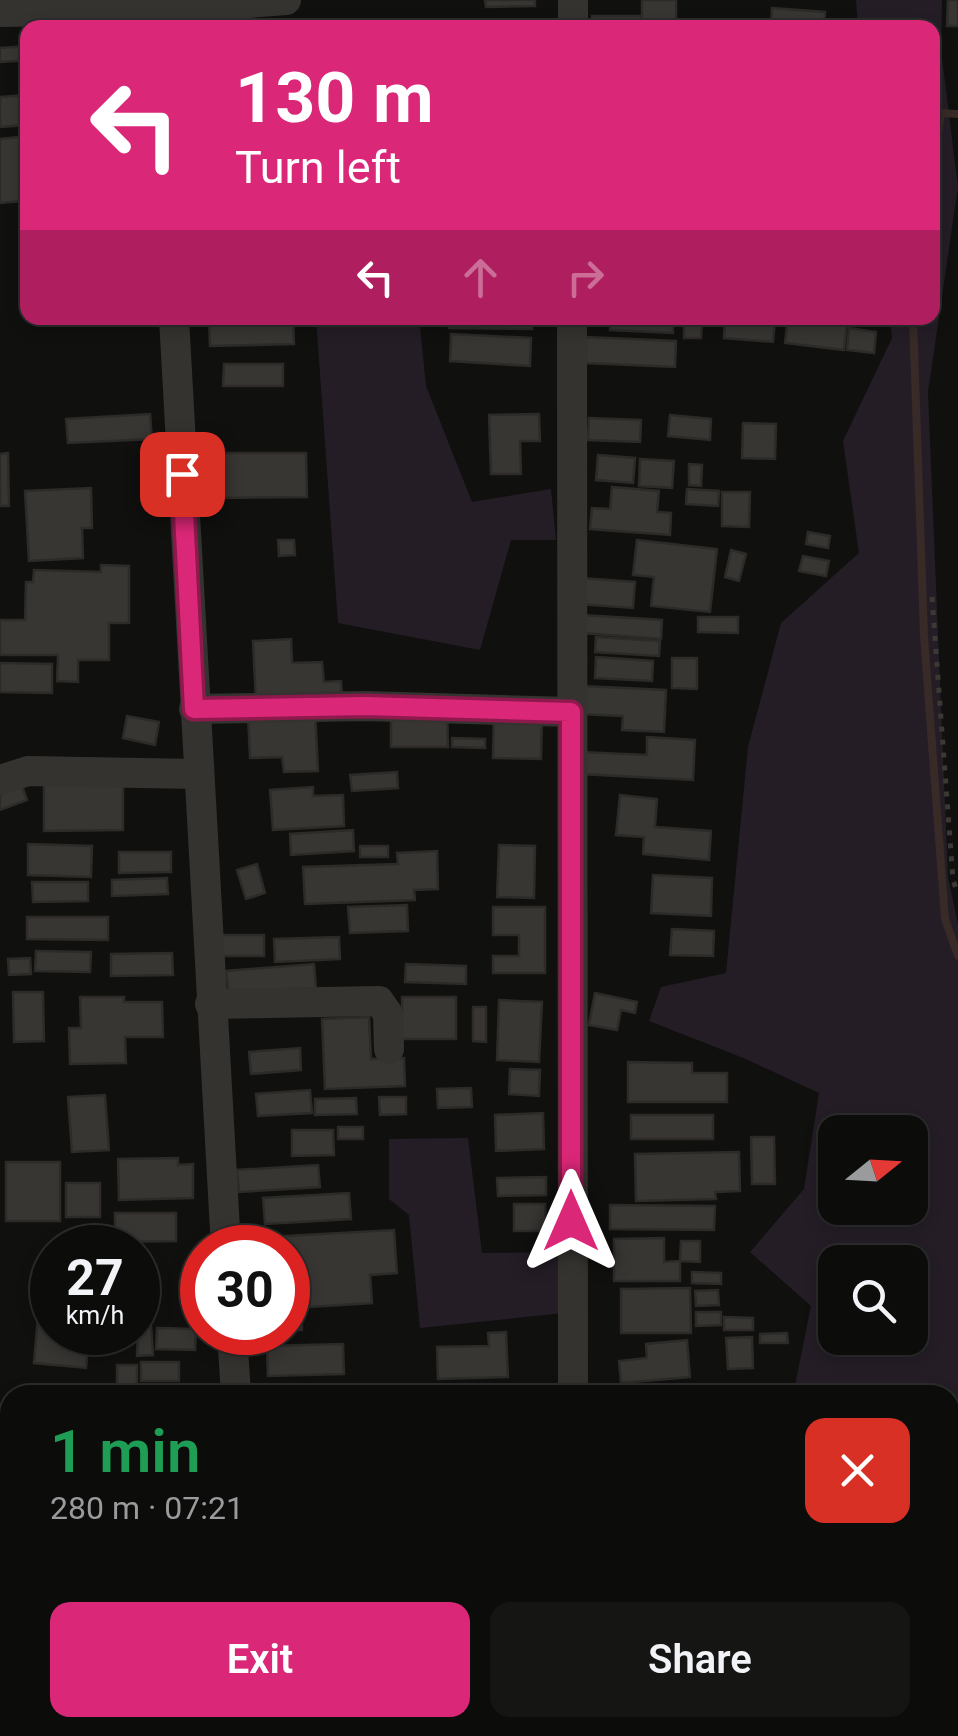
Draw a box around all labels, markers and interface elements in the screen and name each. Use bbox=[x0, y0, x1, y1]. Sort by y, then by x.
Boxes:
text: 130 m bbox=[235, 57, 434, 139]
icon: left bbox=[70, 60, 200, 190]
text: Turn left bbox=[235, 141, 401, 194]
icon: left bbox=[348, 250, 403, 305]
icon: ahead bbox=[453, 250, 508, 305]
icon: right bbox=[558, 250, 613, 305]
pin bbox=[140, 432, 225, 517]
icon: arrive bbox=[155, 447, 210, 502]
north arrow bbox=[818, 1115, 928, 1225]
map controls bbox=[818, 1115, 928, 1355]
position arrow bbox=[519, 1169, 623, 1273]
speed limit sign: 30 bbox=[180, 1225, 310, 1355]
button: search bbox=[818, 1245, 928, 1355]
text: 27 bbox=[66, 1249, 124, 1307]
text: km/h bbox=[66, 1301, 124, 1330]
text: 1 min bbox=[50, 1416, 200, 1487]
button: close bbox=[805, 1418, 910, 1523]
text: 280 m · 07:21 bbox=[50, 1489, 244, 1527]
button: Exit bbox=[50, 1602, 470, 1717]
button: Share bbox=[490, 1602, 910, 1717]

